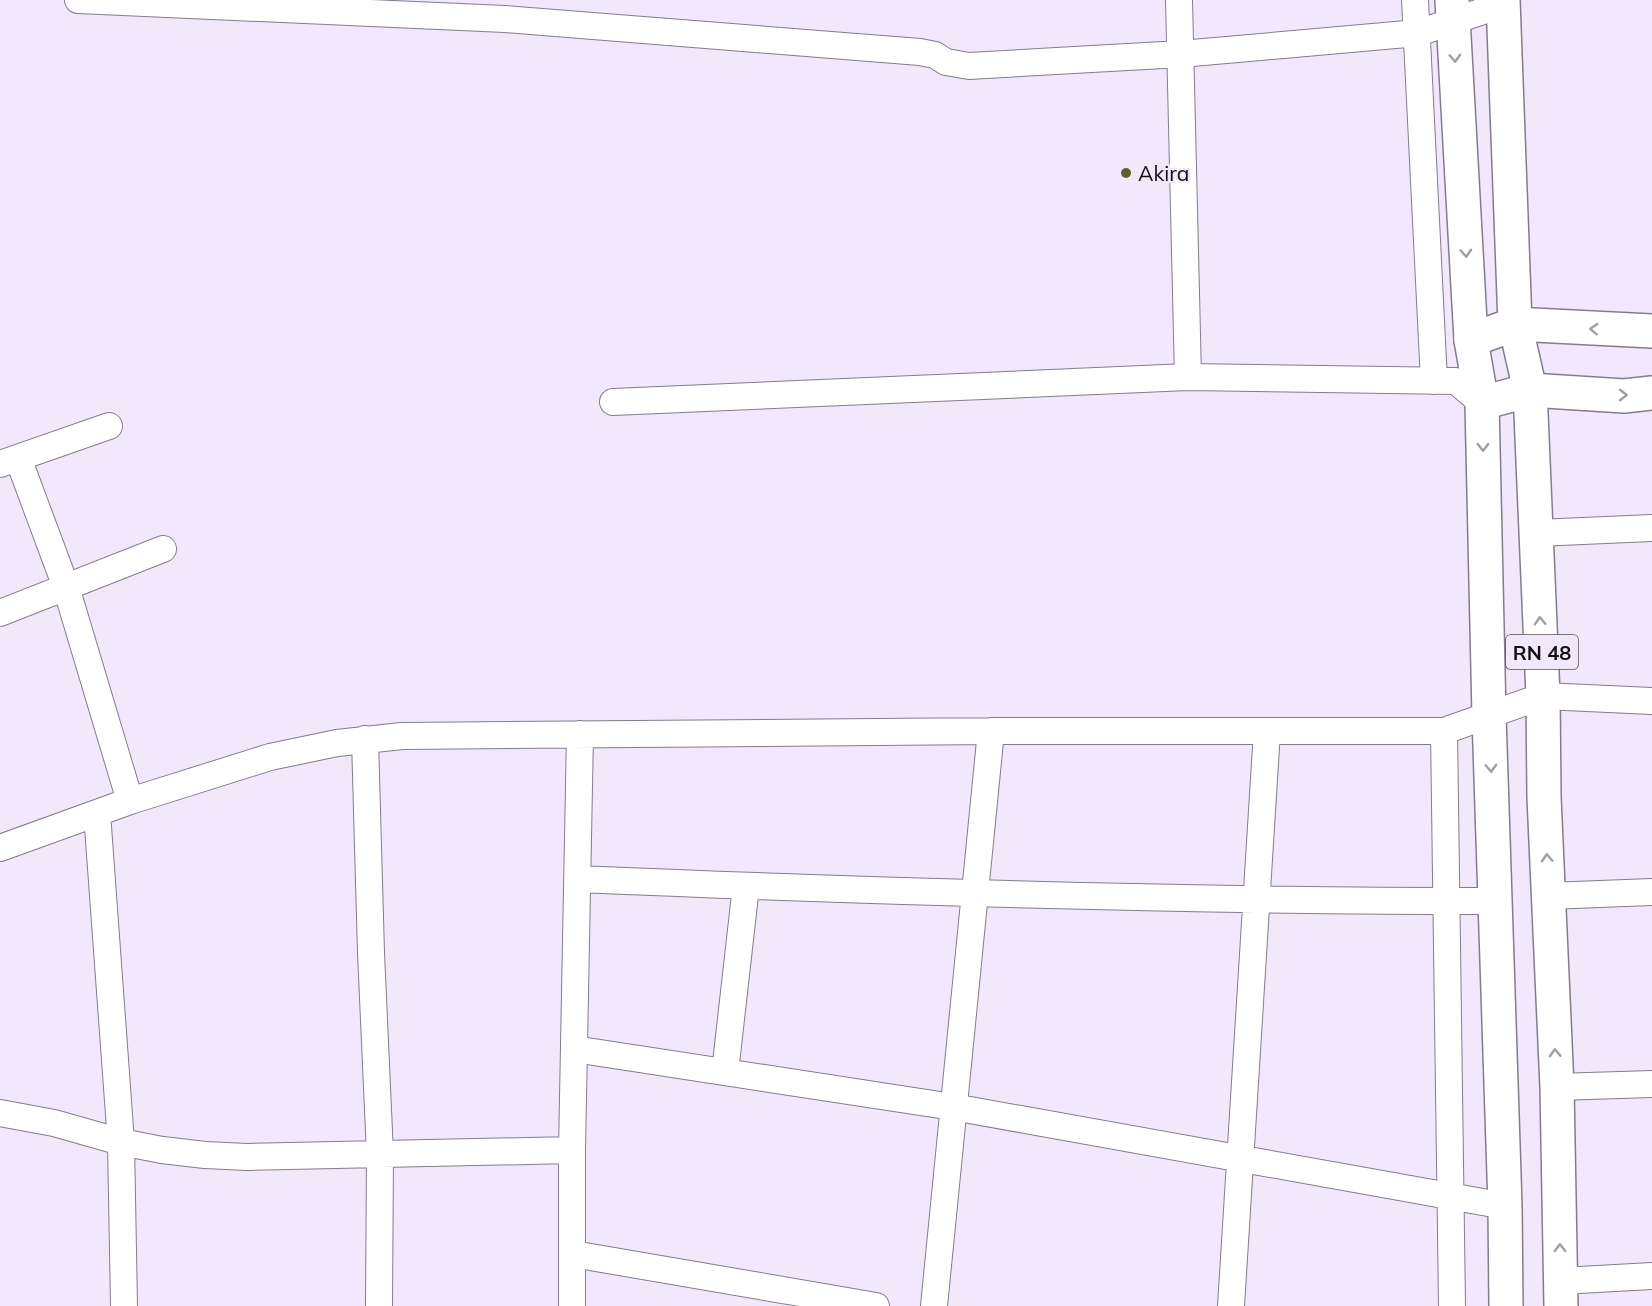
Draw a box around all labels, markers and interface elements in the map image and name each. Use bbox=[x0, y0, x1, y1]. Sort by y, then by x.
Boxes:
one-way arrow bbox=[1448, 54, 1461, 63]
place label: Akira bbox=[1138, 160, 1189, 186]
marker: Akira bbox=[1119, 166, 1133, 180]
one-way arrow bbox=[1459, 249, 1472, 258]
one-way arrow bbox=[1589, 322, 1598, 335]
one-way arrow bbox=[1618, 389, 1627, 401]
one-way arrow bbox=[1477, 442, 1489, 451]
one-way arrow bbox=[1534, 616, 1547, 625]
road number: RN 48 bbox=[1506, 635, 1578, 669]
one-way arrow bbox=[1484, 763, 1497, 772]
one-way arrow bbox=[1540, 853, 1553, 862]
one-way arrow bbox=[1549, 1048, 1562, 1057]
one-way arrow bbox=[1554, 1243, 1566, 1252]

